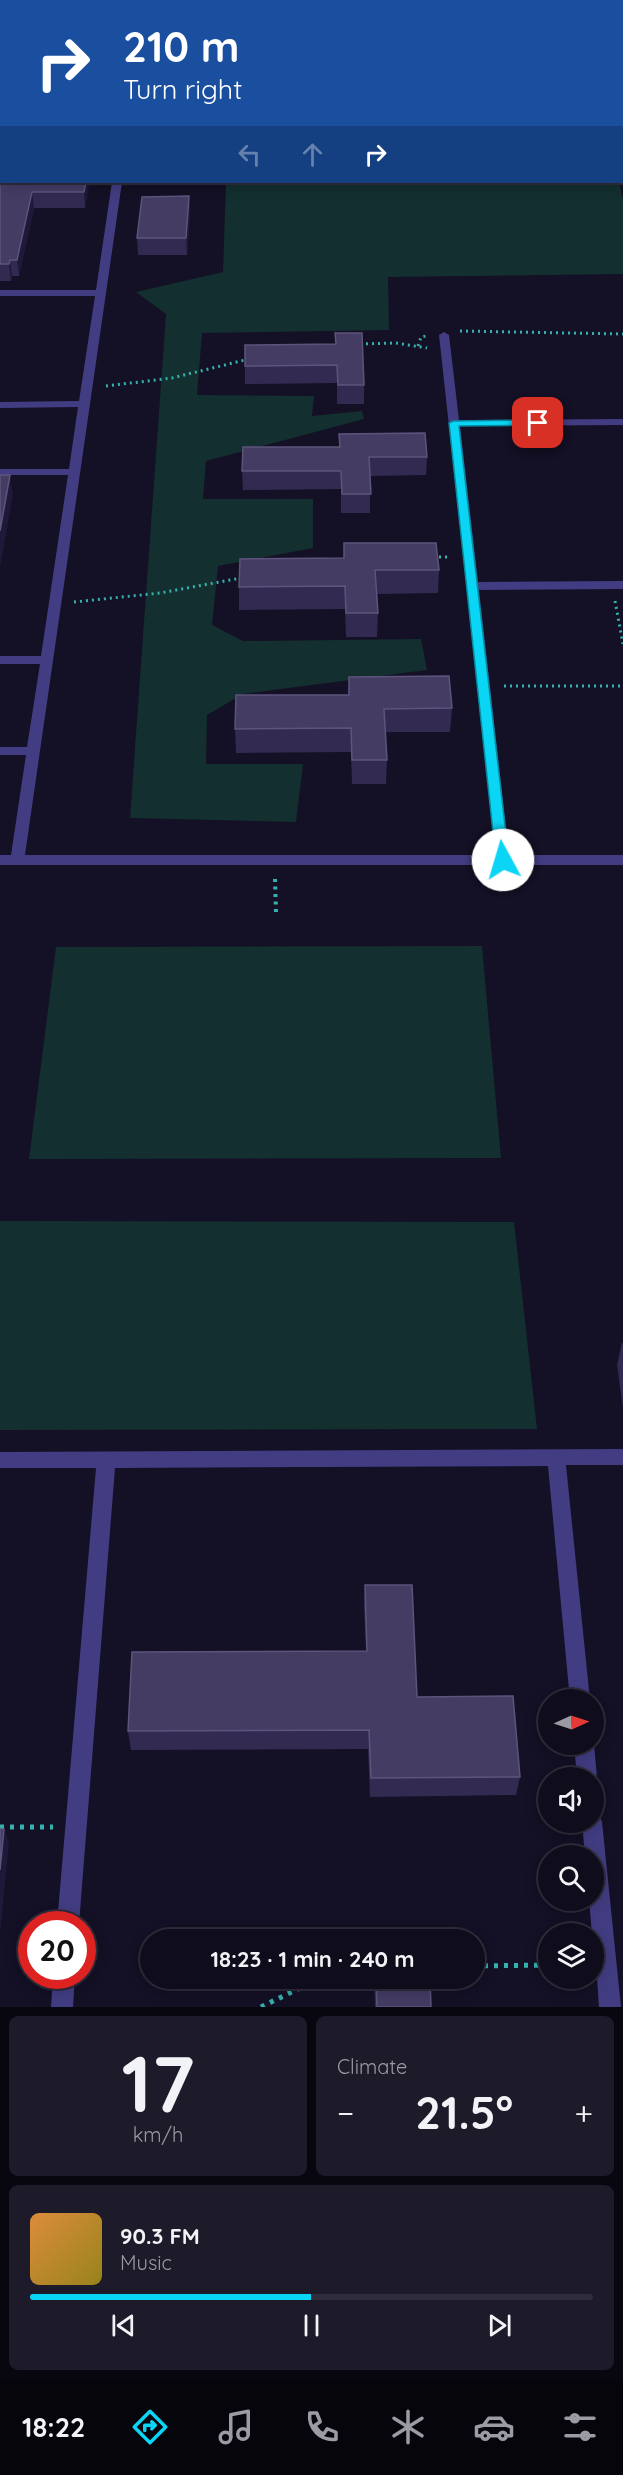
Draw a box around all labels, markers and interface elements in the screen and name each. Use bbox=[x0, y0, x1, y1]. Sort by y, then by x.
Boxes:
text: 210 m bbox=[123, 20, 240, 73]
icon: right bbox=[24, 24, 102, 102]
text: Turn right bbox=[123, 72, 242, 106]
icon: left bbox=[233, 138, 266, 171]
icon: ahead bbox=[296, 138, 329, 171]
icon: right bbox=[359, 138, 392, 171]
pin bbox=[512, 397, 563, 448]
icon: arrive bbox=[521, 406, 554, 439]
position arrow bbox=[471, 828, 535, 892]
north arrow bbox=[538, 1689, 604, 1755]
map controls bbox=[538, 1689, 604, 1989]
button: sound bbox=[538, 1767, 604, 1833]
button: search bbox=[538, 1845, 604, 1911]
speed limit sign: 20 bbox=[18, 1911, 96, 1989]
button: layers bbox=[538, 1923, 604, 1989]
text: 18:23 · 1 min · 240 m bbox=[210, 1945, 415, 1973]
text: 17 bbox=[121, 2034, 195, 2132]
text: Climate bbox=[337, 2054, 407, 2079]
text: 21.5° bbox=[415, 2084, 513, 2140]
text: − bbox=[337, 2092, 354, 2133]
text: + bbox=[574, 2092, 593, 2133]
text: km/h bbox=[133, 2122, 183, 2147]
text: 90.3 FM bbox=[120, 2222, 200, 2250]
text: Music bbox=[120, 2250, 172, 2275]
icon: previous bbox=[107, 2309, 140, 2342]
icon: pause bbox=[295, 2309, 328, 2342]
icon: next bbox=[483, 2309, 516, 2342]
icon: directions bbox=[129, 2406, 171, 2448]
icon: music bbox=[215, 2406, 257, 2448]
icon: phone bbox=[301, 2406, 343, 2448]
icon: climate bbox=[387, 2406, 429, 2448]
icon: car bbox=[473, 2406, 515, 2448]
icon: filters bbox=[559, 2406, 601, 2448]
text: 18:22 bbox=[22, 2410, 85, 2444]

